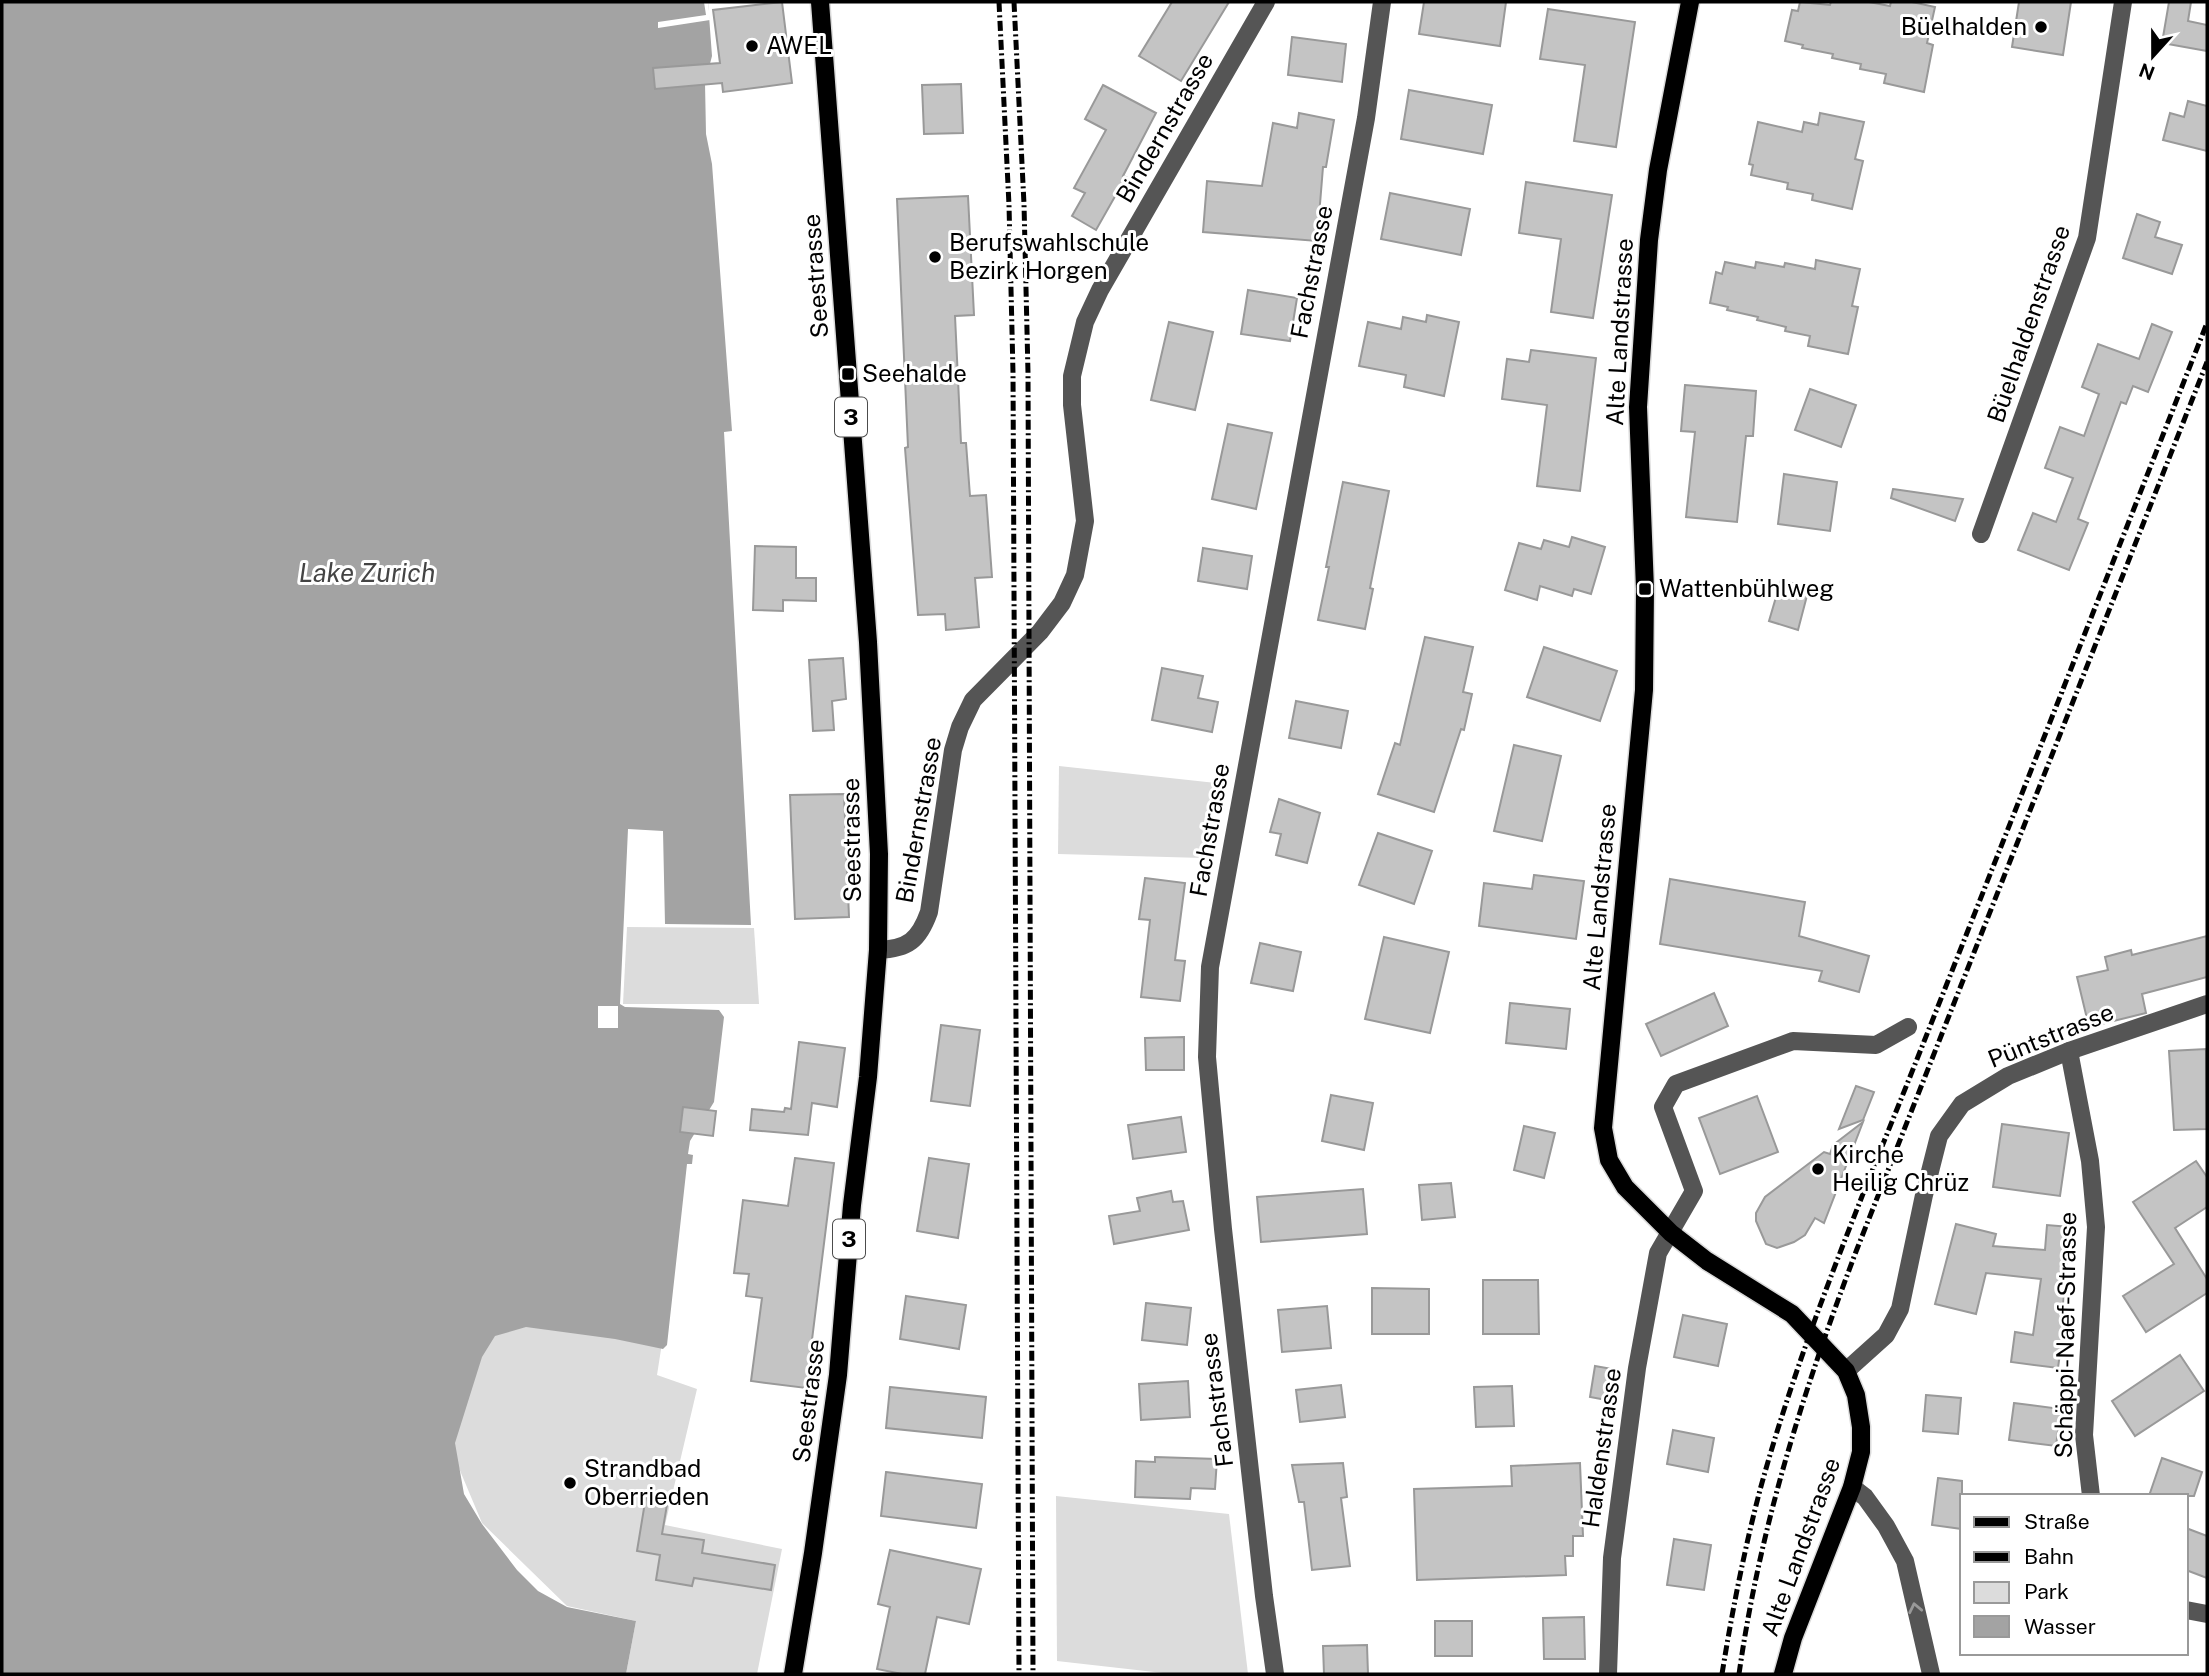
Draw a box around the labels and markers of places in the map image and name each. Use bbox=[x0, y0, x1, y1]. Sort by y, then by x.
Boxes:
place label: Büelhalden bbox=[1901, 12, 2027, 40]
marker: Büelhalden bbox=[2033, 19, 2049, 35]
place label: AWEL bbox=[766, 31, 832, 59]
marker: AWEL bbox=[744, 38, 760, 54]
place label: Berufswahlschule Bezirk Horgen bbox=[949, 228, 1149, 284]
marker: Berufswahlschule Bezirk Horgen bbox=[927, 249, 943, 265]
place label: Seehalde bbox=[862, 359, 967, 387]
marker: Seehalde bbox=[840, 366, 856, 382]
place label: Wattenbühlweg bbox=[1659, 574, 1834, 602]
marker: Wattenbühlweg bbox=[1637, 581, 1653, 597]
place label: Kirche Heilig Chrüz bbox=[1832, 1140, 1969, 1196]
marker: Kirche Heilig Chrüz bbox=[1810, 1161, 1826, 1177]
place label: Strandbad Oberrieden bbox=[584, 1454, 709, 1510]
marker: Strandbad Oberrieden bbox=[562, 1475, 578, 1491]

